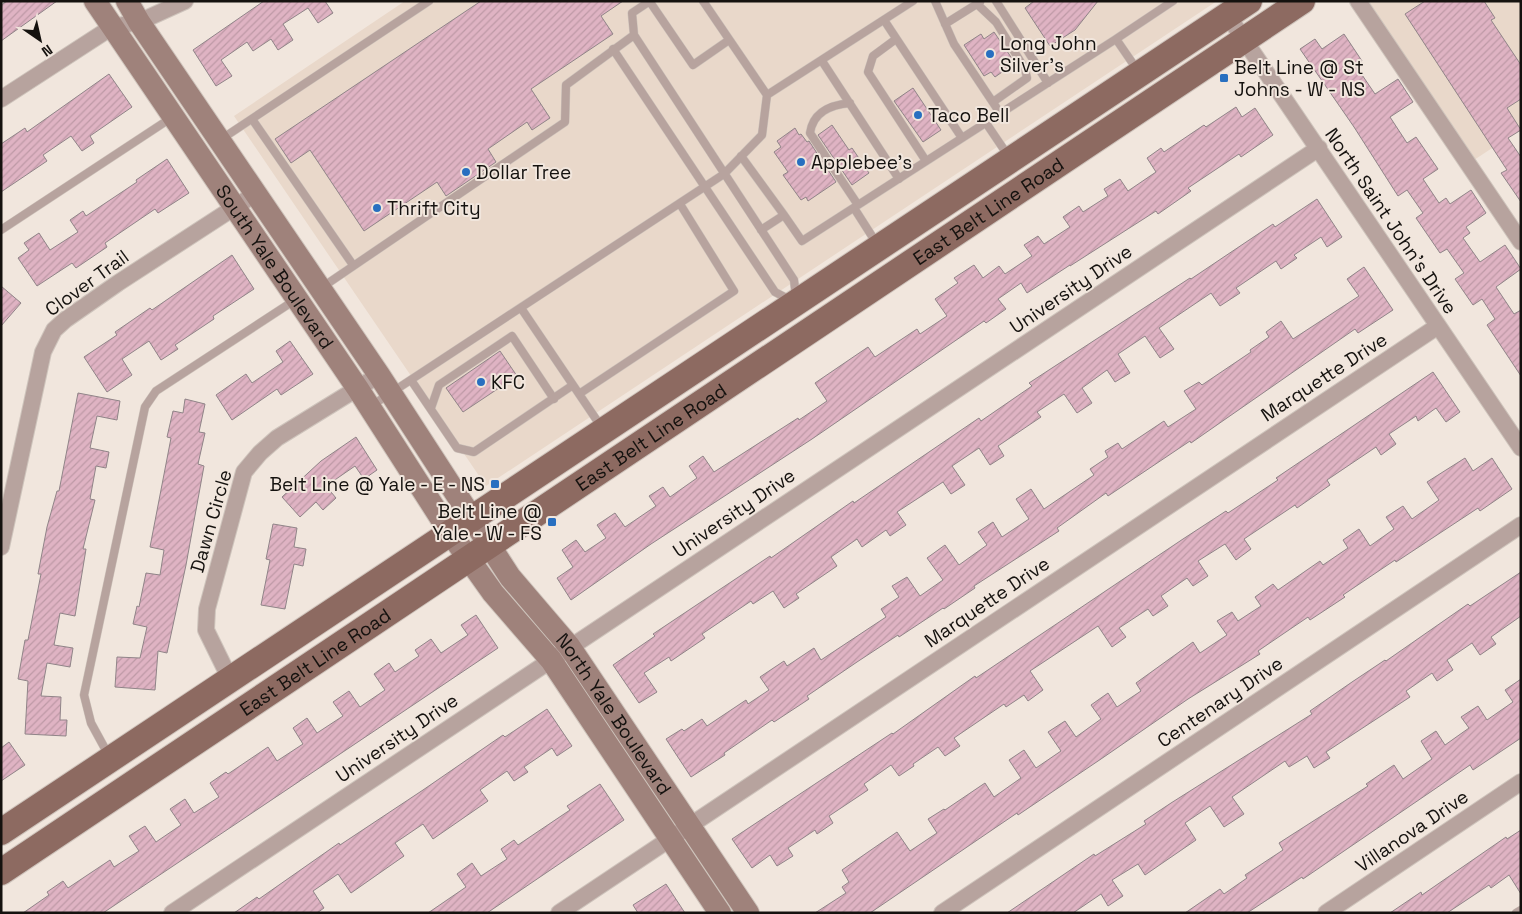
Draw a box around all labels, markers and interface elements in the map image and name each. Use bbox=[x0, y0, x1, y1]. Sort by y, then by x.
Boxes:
north arrow bbox=[15, 15, 65, 65]
place label: Long John Silver's bbox=[1000, 31, 1097, 78]
text: N bbox=[38, 41, 56, 61]
marker: Long John Silver's bbox=[984, 48, 996, 60]
place label: Belt Line @ St Johns - W - NS bbox=[1234, 55, 1365, 102]
marker: Belt Line @ St Johns - W - NS bbox=[1218, 72, 1230, 84]
place label: Taco Bell bbox=[928, 103, 1009, 128]
marker: Taco Bell bbox=[912, 109, 924, 121]
street label: North Saint John's Drive bbox=[1319, 123, 1463, 319]
place label: Applebee's bbox=[811, 150, 912, 175]
street label: East Belt Line Road bbox=[908, 152, 1069, 271]
marker: Applebee's bbox=[795, 156, 807, 168]
place label: Dollar Tree bbox=[476, 160, 571, 185]
marker: Dollar Tree bbox=[460, 166, 472, 178]
street label: South Yale Boulevard bbox=[211, 180, 340, 354]
place label: Thrift City bbox=[387, 196, 481, 221]
marker: Thrift City bbox=[371, 202, 383, 214]
street label: University Drive bbox=[1005, 239, 1137, 339]
street label: Clover Trail bbox=[40, 244, 134, 322]
street label: Marquette Drive bbox=[1256, 327, 1392, 427]
place label: KFC bbox=[491, 370, 525, 395]
marker: KFC bbox=[475, 376, 487, 388]
street label: East Belt Line Road bbox=[570, 377, 731, 496]
street label: University Drive bbox=[668, 463, 800, 563]
street label: Dawn Circle bbox=[184, 467, 238, 575]
place label: Belt Line @ Yale - E - NS bbox=[270, 472, 485, 497]
marker: Belt Line @ Yale - E - NS bbox=[489, 478, 501, 490]
place label: Belt Line @ Yale - W - FS bbox=[432, 499, 542, 546]
marker: Belt Line @ Yale - W - FS bbox=[546, 516, 558, 528]
street label: Marquette Drive bbox=[920, 551, 1054, 653]
street label: East Belt Line Road bbox=[235, 602, 395, 721]
street label: North Yale Boulevard bbox=[551, 628, 678, 799]
street label: Centenary Drive bbox=[1152, 651, 1288, 753]
street label: University Drive bbox=[331, 688, 463, 788]
street label: Villanova Drive bbox=[1351, 784, 1473, 878]

